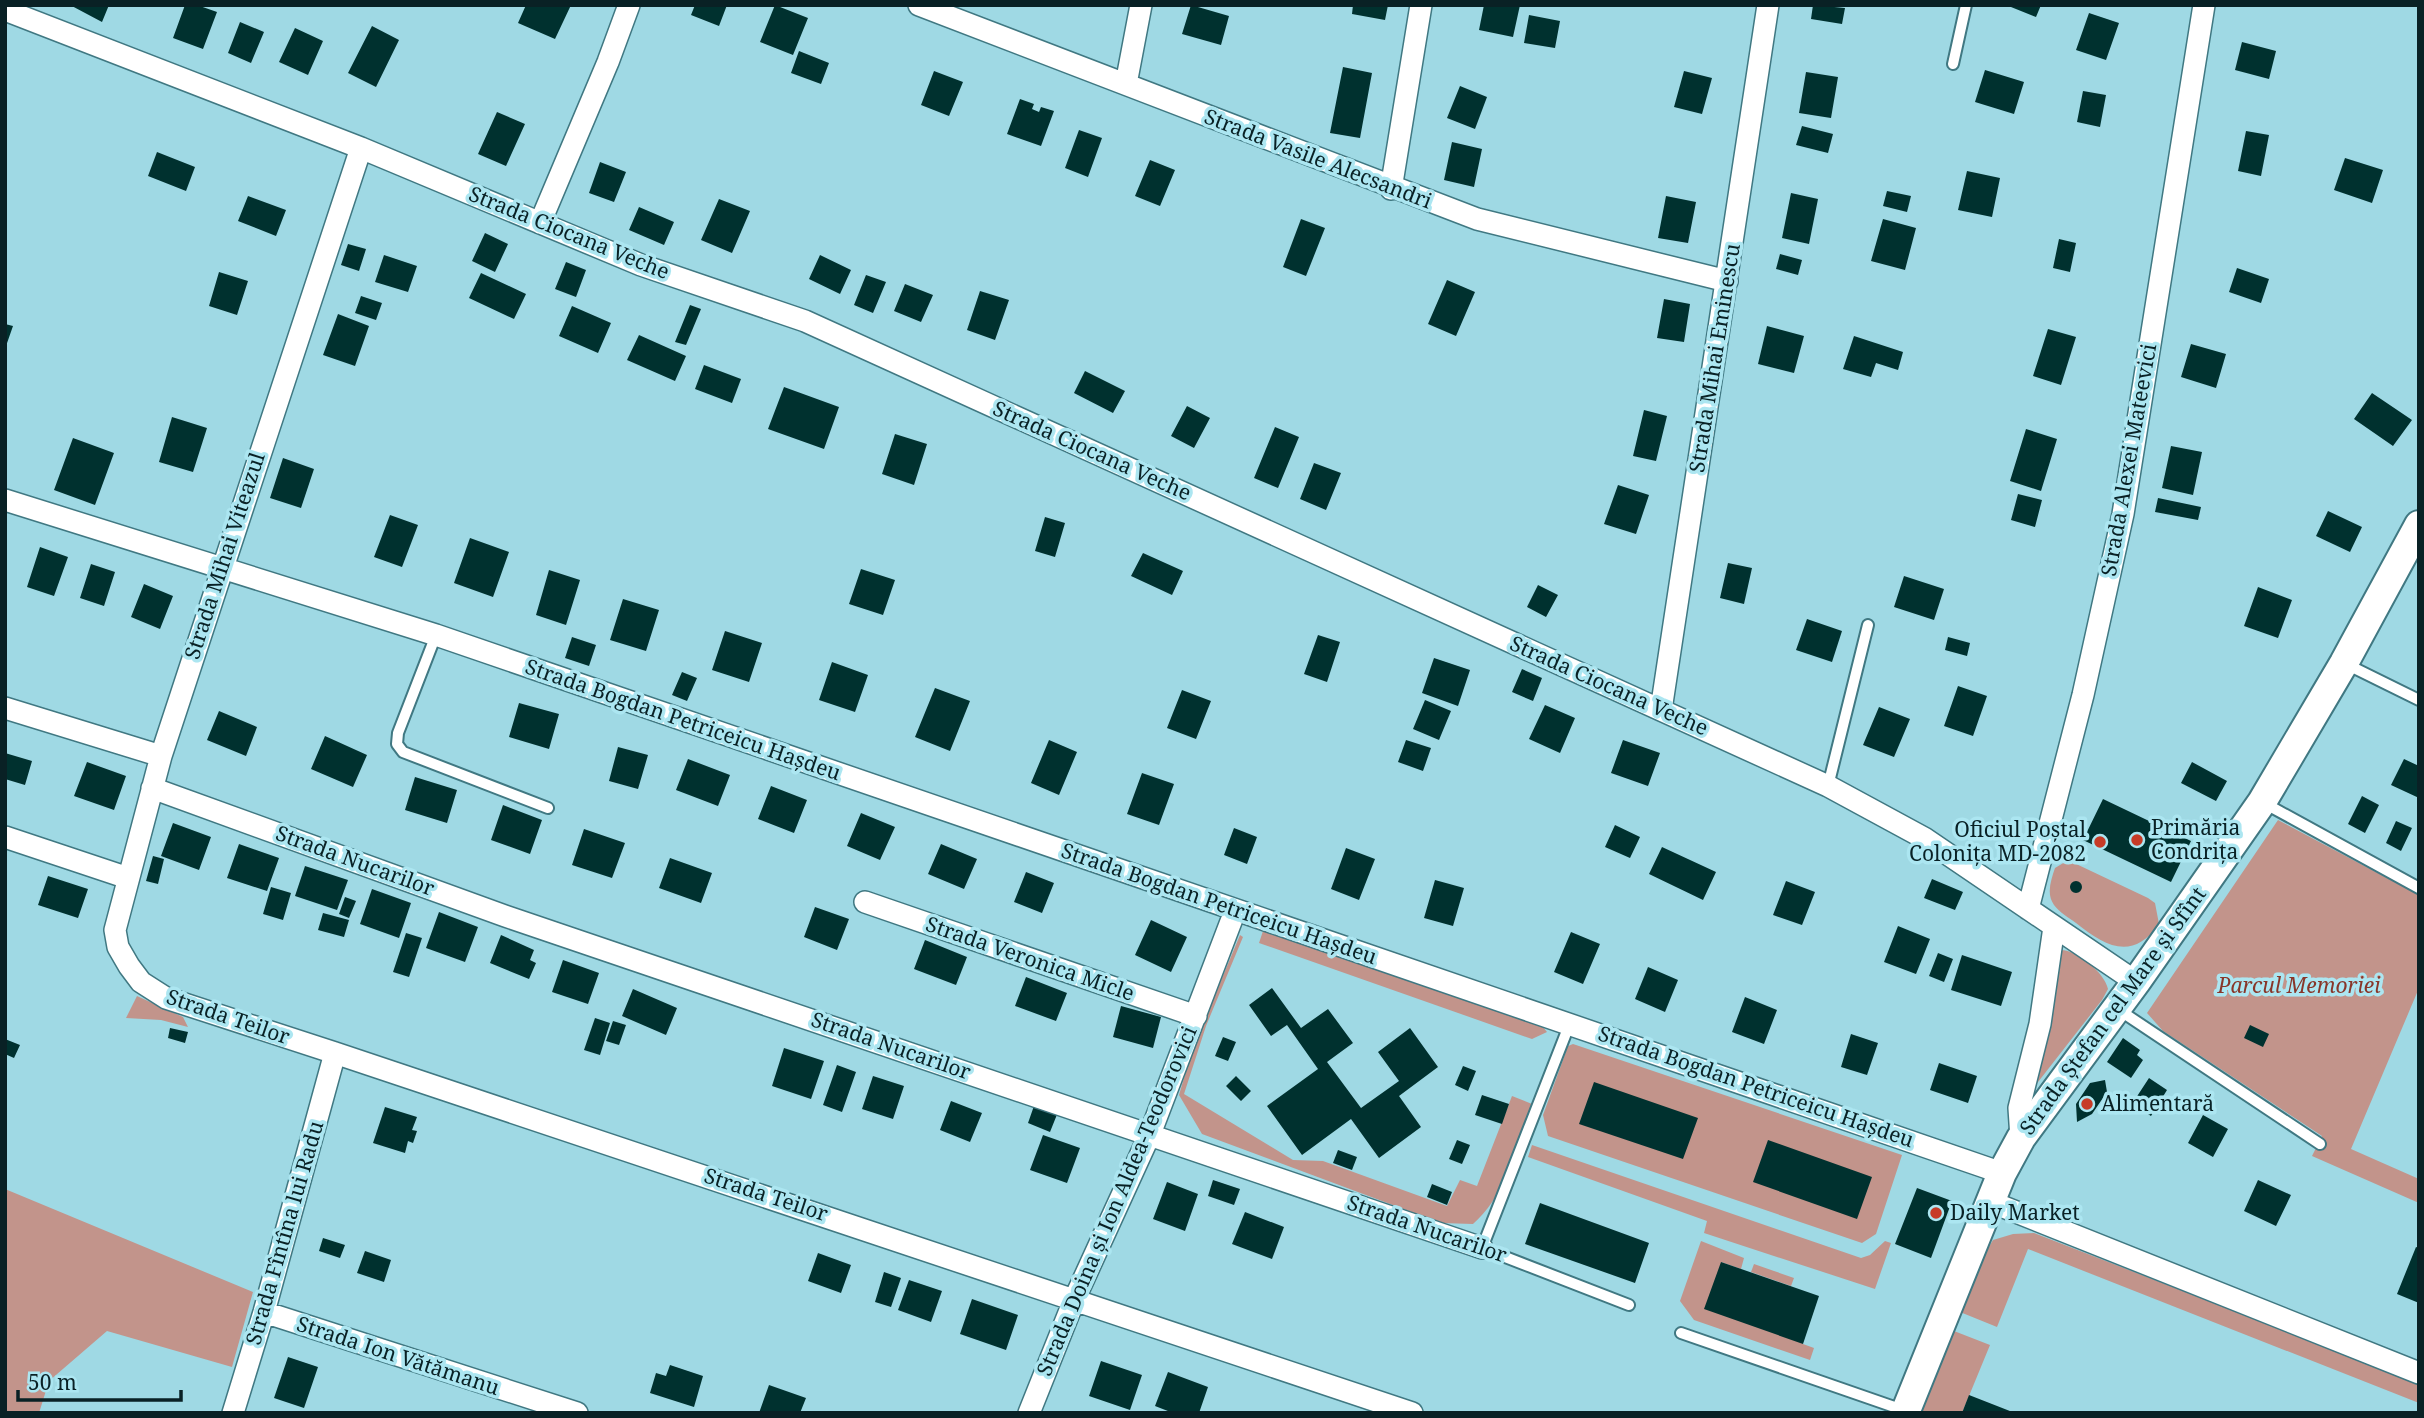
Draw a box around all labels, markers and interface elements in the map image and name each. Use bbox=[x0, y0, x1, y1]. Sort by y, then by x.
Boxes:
street label: Strada Vasile Alecsandri bbox=[1201, 102, 1436, 215]
street label: Strada Ciocana Veche bbox=[465, 179, 674, 285]
street label: Strada Mihai Eminescu bbox=[1682, 241, 1746, 474]
street label: Strada Alexei Mateevici bbox=[2094, 341, 2162, 578]
street label: Strada Ciocana Veche bbox=[989, 394, 1196, 506]
street label: Strada Mihai Viteazul bbox=[177, 448, 271, 663]
street label: Strada Ciocana Veche bbox=[1506, 629, 1713, 741]
street label: Strada Bogdan Petriceicu Hașdeu bbox=[522, 652, 845, 786]
place label: Primăria Condrița bbox=[2151, 813, 2240, 865]
place label: Oficiul Poștal Colonița MD-2082 bbox=[1909, 815, 2086, 867]
street label: Strada Nucarilor bbox=[272, 818, 439, 902]
marker: Primăria Condrița bbox=[2129, 832, 2145, 848]
marker: Oficiul Poștal Colonița MD-2082 bbox=[2092, 834, 2108, 850]
street label: Strada Bogdan Petriceicu Hașdeu bbox=[1058, 836, 1381, 970]
street label: Strada Ștefan cel Mare și Sfînt bbox=[2013, 881, 2212, 1140]
street label: Strada Veronica Micle bbox=[922, 909, 1138, 1007]
park label: Parcul Memoriei bbox=[2216, 971, 2381, 999]
street label: Strada Teilor bbox=[163, 982, 294, 1050]
street label: Strada Nucarilor bbox=[808, 1005, 975, 1085]
street label: Strada Bogdan Petriceicu Hașdeu bbox=[1595, 1019, 1918, 1153]
street label: Strada Doina și Ion Aldea-Teodorovici bbox=[1029, 1021, 1203, 1380]
place label: Alimentară bbox=[2101, 1089, 2214, 1117]
marker: Alimentară bbox=[2079, 1096, 2095, 1112]
street label: Strada Fîntîna lui Radu bbox=[239, 1117, 329, 1348]
street label: Strada Teilor bbox=[701, 1161, 832, 1227]
street label: Strada Nucarilor bbox=[1344, 1188, 1511, 1268]
place label: Daily Market bbox=[1950, 1198, 2080, 1226]
marker: Daily Market bbox=[1928, 1205, 1944, 1221]
street label: Strada Ion Vătămanu bbox=[293, 1309, 503, 1401]
scale bar bbox=[18, 1358, 180, 1402]
text: 50 m bbox=[28, 1368, 77, 1396]

